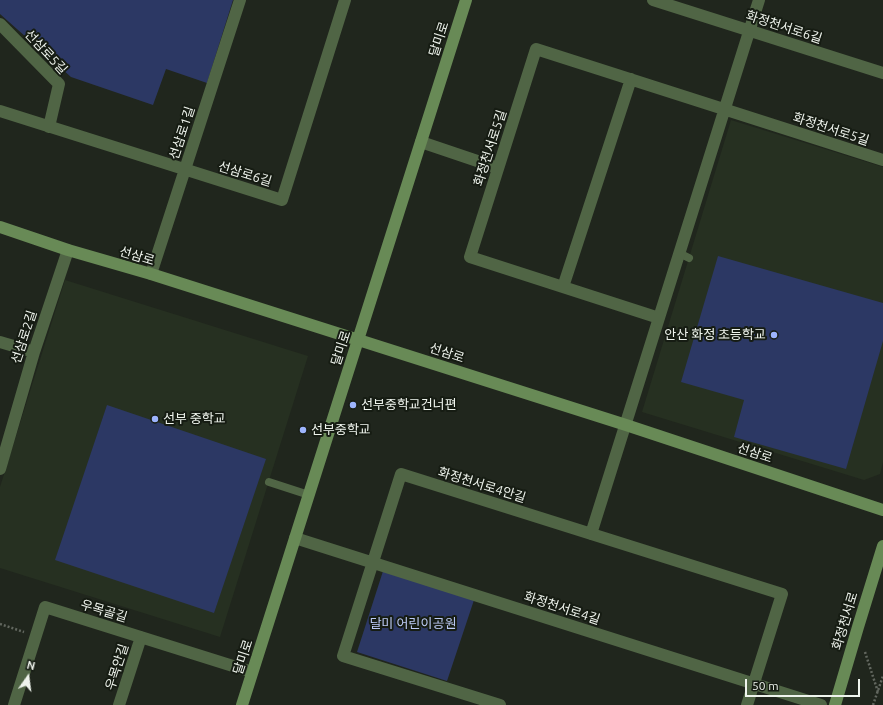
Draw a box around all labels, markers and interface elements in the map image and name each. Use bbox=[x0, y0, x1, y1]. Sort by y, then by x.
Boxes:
street label: 화정천서로6길 bbox=[744, 7, 824, 47]
street label: 달미로 bbox=[426, 20, 452, 58]
street label: 선삼로5길 bbox=[21, 27, 71, 77]
street label: 선삼로1길 bbox=[166, 104, 198, 162]
street label: 화정천서로5길 bbox=[470, 108, 510, 188]
street label: 화정천서로5길 bbox=[791, 109, 871, 149]
street label: 선삼로6길 bbox=[216, 158, 274, 190]
street label: 선삼로 bbox=[118, 243, 156, 269]
street label: 선삼로2길 bbox=[8, 308, 40, 366]
place label: 안산 화정 초등학교 bbox=[664, 327, 766, 343]
street label: 달미로 bbox=[328, 329, 354, 367]
marker: 안산 화정 초등학교 bbox=[769, 330, 779, 340]
street label: 선삼로 bbox=[428, 340, 466, 366]
place label: 선부중학교건너편 bbox=[361, 397, 457, 413]
marker: 선부중학교건너편 bbox=[348, 400, 358, 410]
place label: 선부 중학교 bbox=[163, 411, 226, 427]
marker: 선부 중학교 bbox=[150, 414, 160, 424]
place label: 선부중학교 bbox=[311, 422, 371, 438]
marker: 선부중학교 bbox=[298, 425, 308, 435]
street label: 선삼로 bbox=[736, 440, 774, 466]
street label: 화정천서로4안길 bbox=[436, 464, 528, 506]
street label: 화정천서로4길 bbox=[522, 588, 602, 628]
street label: 화정천서로 bbox=[829, 590, 861, 652]
street label: 우목골길 bbox=[79, 597, 129, 625]
park label: 달미 어린이공원 bbox=[370, 616, 456, 632]
street label: 달미로 bbox=[230, 638, 256, 676]
street label: 우목안길 bbox=[102, 642, 132, 692]
north arrow bbox=[8, 657, 48, 697]
text: N bbox=[25, 659, 36, 672]
scale bar bbox=[747, 671, 862, 697]
text: 50 m bbox=[752, 679, 779, 692]

